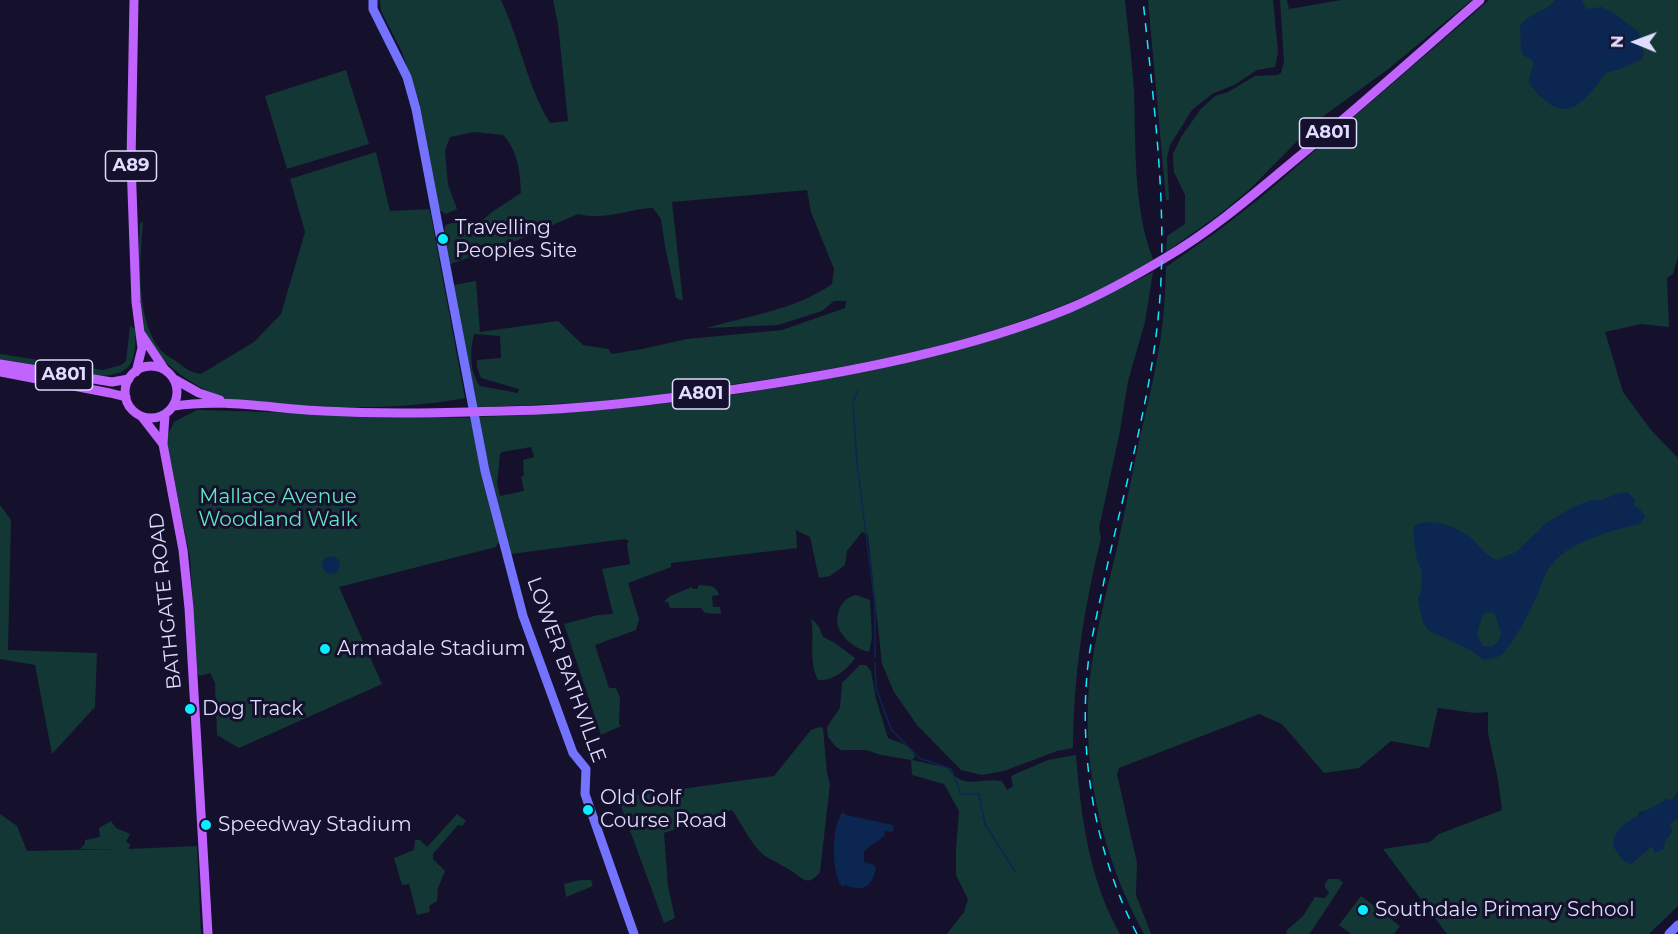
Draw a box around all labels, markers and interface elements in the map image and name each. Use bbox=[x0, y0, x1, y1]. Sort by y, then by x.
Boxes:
north arrow bbox=[1606, 12, 1666, 72]
text: N bbox=[1608, 35, 1627, 48]
road number: A801 bbox=[1300, 118, 1356, 148]
road number: A89 bbox=[106, 151, 156, 181]
place label: Travelling Peoples Site bbox=[455, 216, 577, 263]
marker: Travelling Peoples Site bbox=[436, 232, 450, 246]
road number: A801 bbox=[36, 360, 92, 390]
road number: A801 bbox=[672, 379, 730, 409]
park label: Mallace Avenue Woodland Walk bbox=[198, 485, 358, 532]
street label: BATHGATE ROAD bbox=[145, 511, 187, 691]
street label: LOWER BATHVILLE bbox=[521, 574, 611, 766]
place label: Armadale Stadium bbox=[337, 637, 526, 661]
marker: Armadale Stadium bbox=[318, 642, 332, 656]
place label: Dog Track bbox=[202, 697, 303, 721]
marker: Dog Track bbox=[183, 702, 197, 716]
place label: Old Golf Course Road bbox=[600, 786, 727, 833]
marker: Old Golf Course Road bbox=[581, 803, 595, 817]
place label: Speedway Stadium bbox=[218, 813, 412, 837]
marker: Speedway Stadium bbox=[199, 818, 213, 832]
place label: Southdale Primary School bbox=[1375, 898, 1635, 922]
marker: Southdale Primary School bbox=[1356, 903, 1370, 917]

